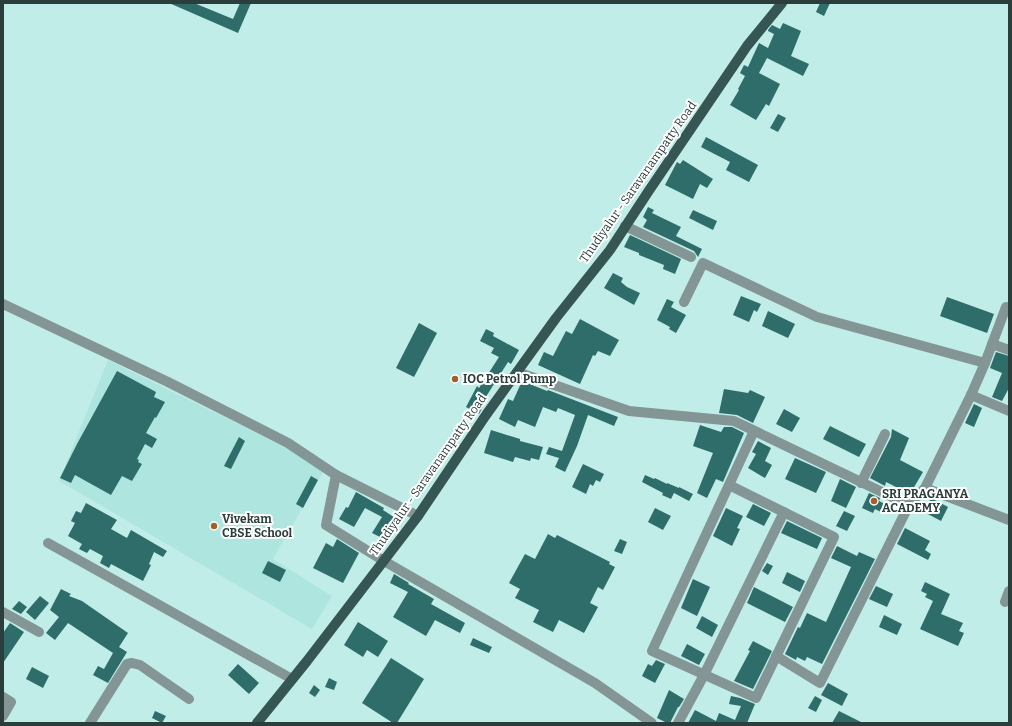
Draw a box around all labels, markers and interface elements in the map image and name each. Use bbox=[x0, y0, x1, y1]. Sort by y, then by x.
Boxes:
street label: Thudiyalur - Saravanampatty Road bbox=[577, 99, 699, 265]
place label: IOC Petrol Pump bbox=[463, 372, 556, 386]
marker: IOC Petrol Pump bbox=[450, 374, 460, 384]
street label: Thudiyalur - Saravanampatty Road bbox=[367, 392, 489, 558]
place label: SRI PRAGANYA ACADEMY bbox=[882, 487, 969, 515]
marker: SRI PRAGANYA ACADEMY bbox=[869, 496, 879, 506]
place label: Vivekam CBSE School bbox=[222, 512, 293, 540]
marker: Vivekam CBSE School bbox=[209, 521, 219, 531]

